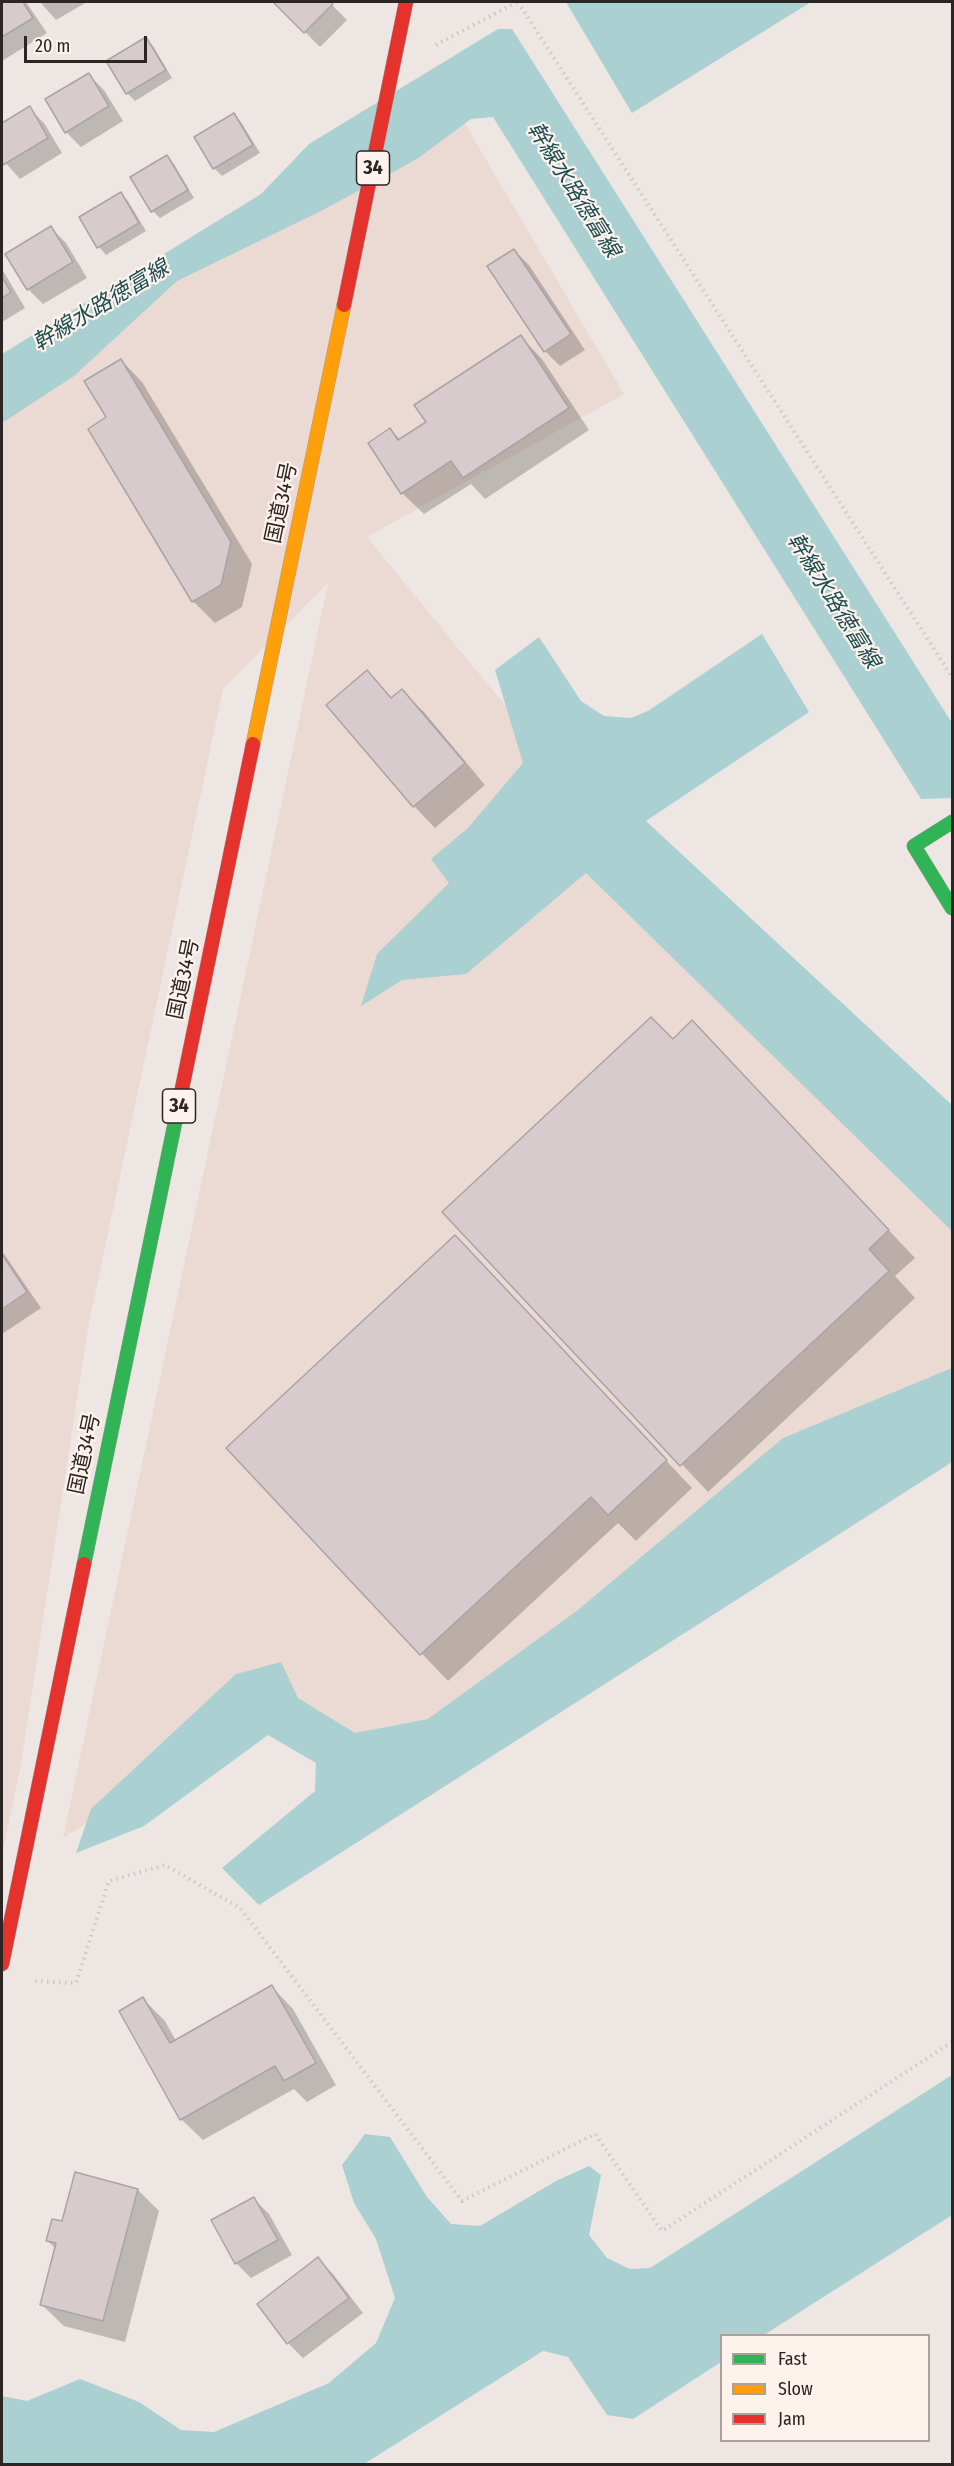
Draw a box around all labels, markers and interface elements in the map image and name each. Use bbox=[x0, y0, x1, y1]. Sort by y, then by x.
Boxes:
scale bar bbox=[27, 24, 150, 62]
text: 20 m bbox=[35, 35, 70, 57]
water label: 幹線水路徳富線 bbox=[521, 118, 625, 262]
road number: 34 bbox=[356, 151, 389, 185]
water label: 幹線水路徳富線 bbox=[28, 255, 174, 357]
street label: 国道34号 bbox=[261, 460, 303, 546]
water label: 幹線水路徳富線 bbox=[781, 529, 885, 673]
street label: 国道34号 bbox=[163, 936, 205, 1022]
road number: 34 bbox=[162, 1089, 195, 1123]
street label: 国道34号 bbox=[64, 1411, 106, 1497]
legend bbox=[720, 2334, 930, 2442]
text: Fast bbox=[778, 2348, 807, 2370]
text: Slow bbox=[778, 2378, 813, 2400]
text: Jam bbox=[778, 2408, 806, 2430]

